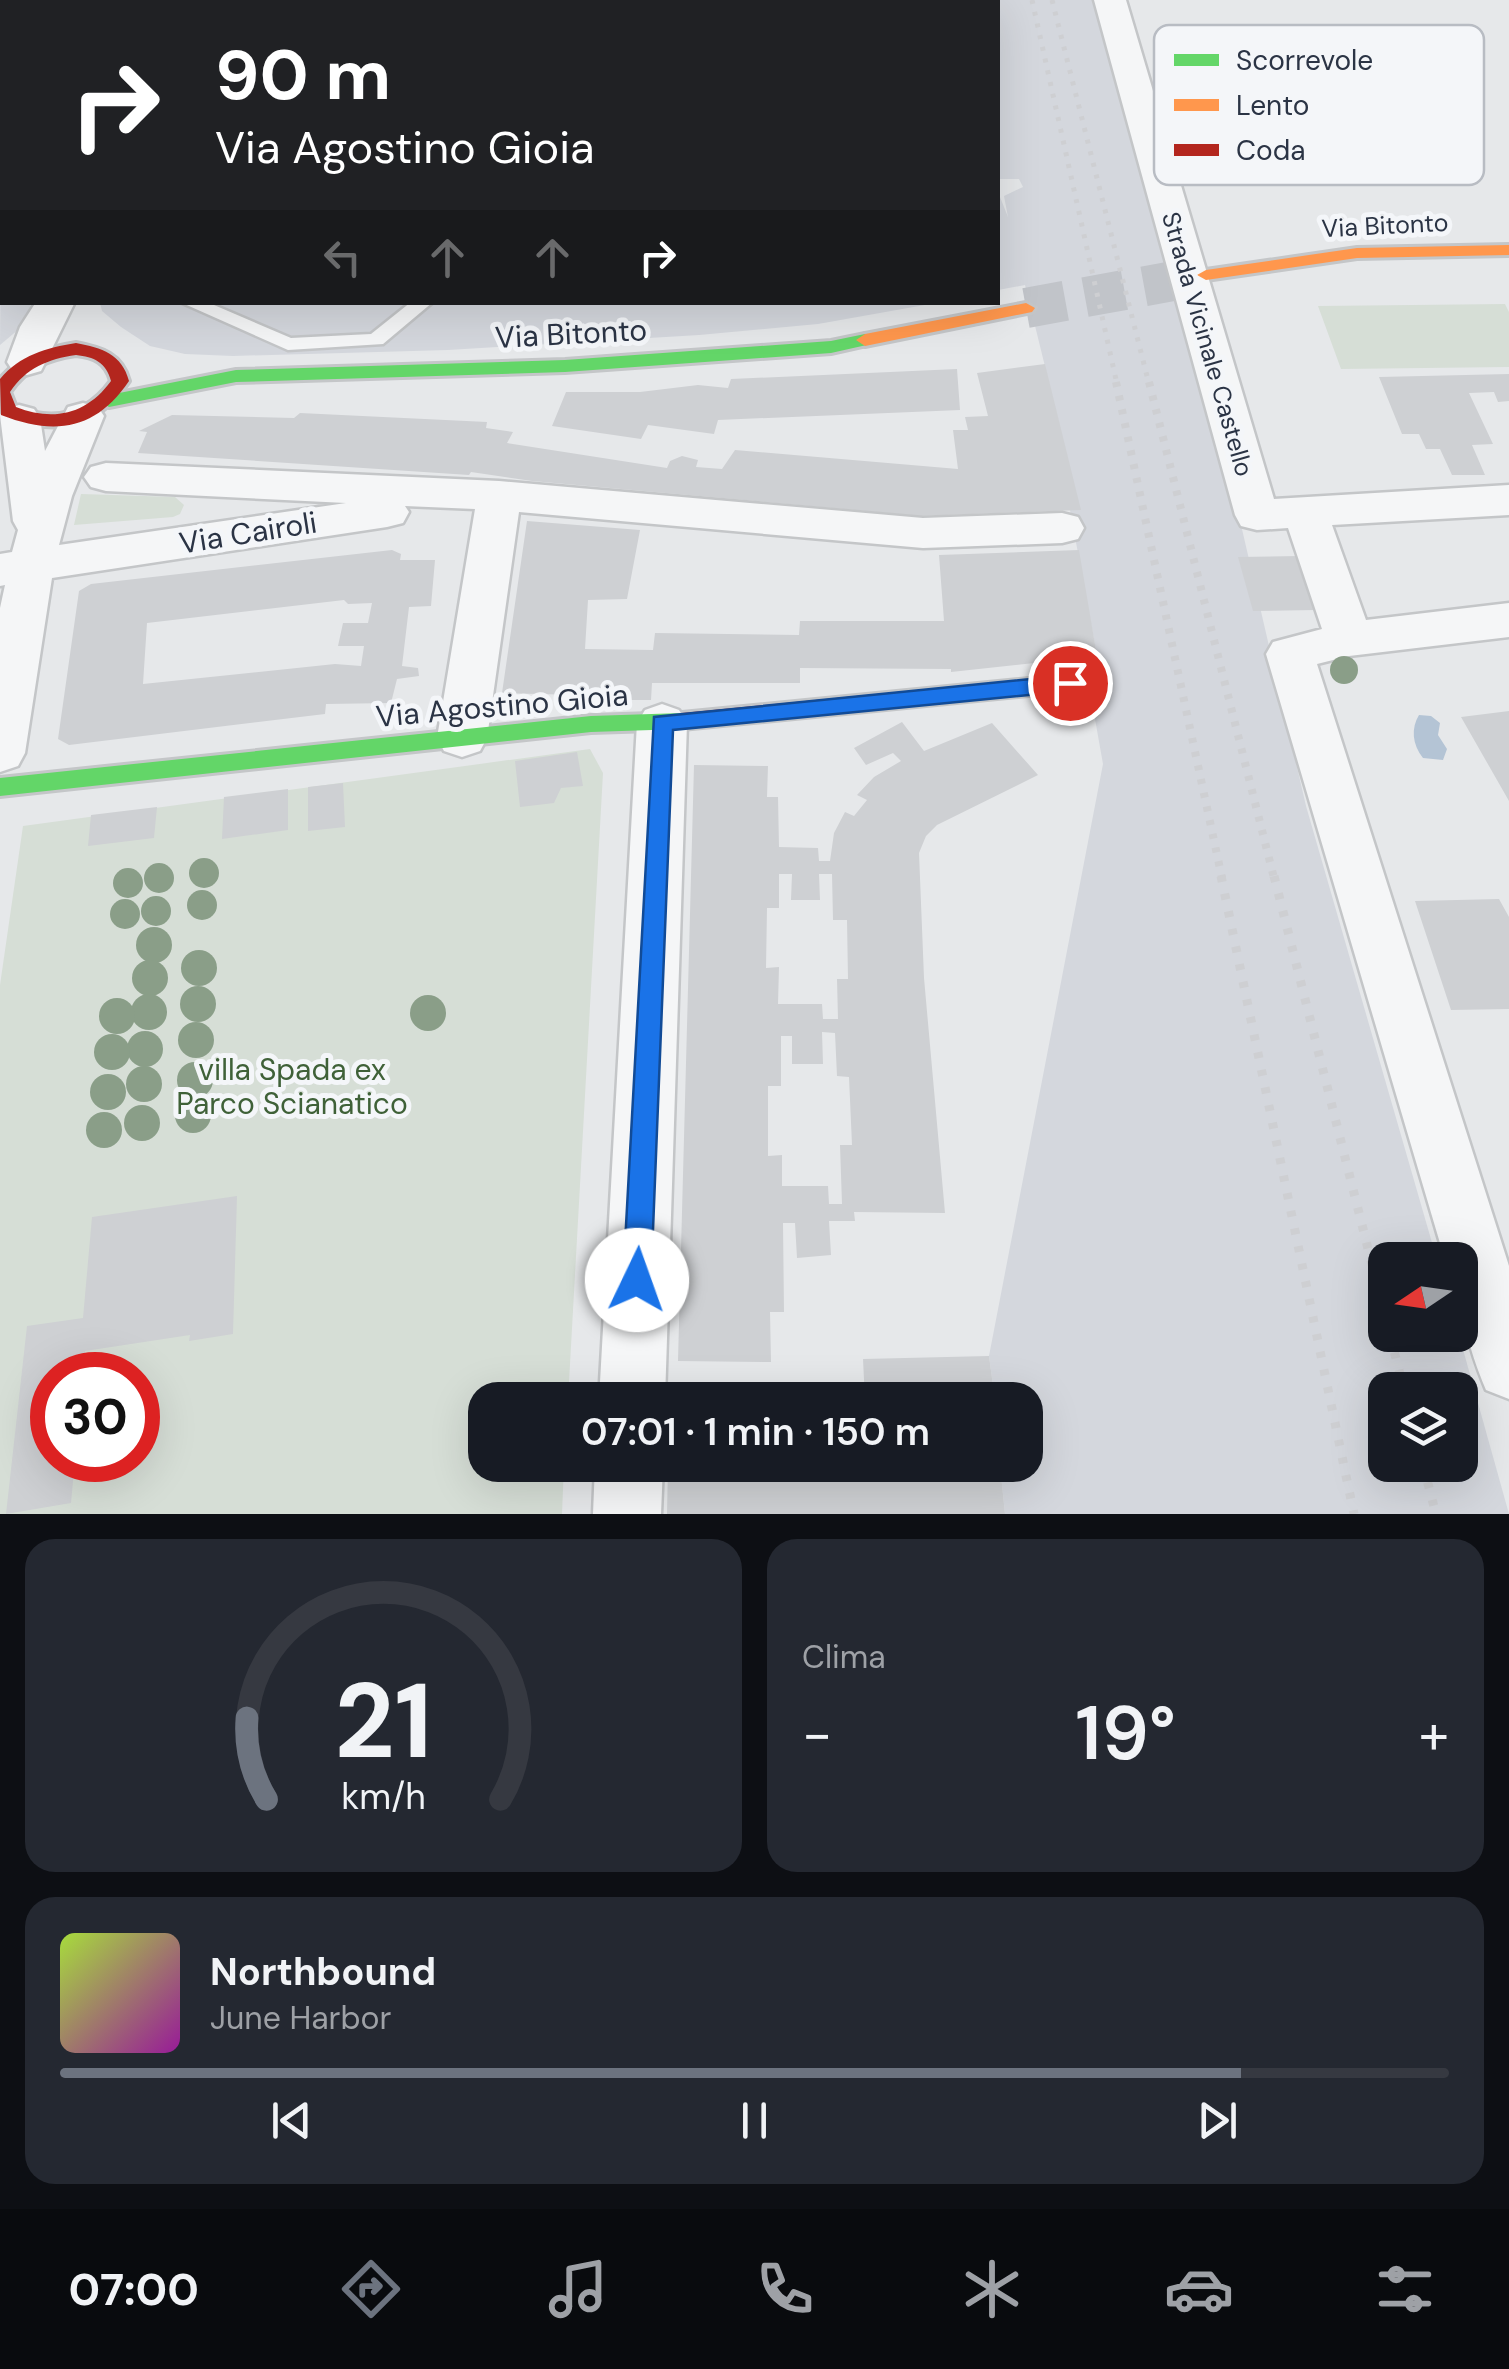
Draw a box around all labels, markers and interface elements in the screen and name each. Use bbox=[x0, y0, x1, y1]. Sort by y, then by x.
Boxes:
legend bbox=[1154, 25, 1484, 185]
text: 90 m bbox=[215, 30, 391, 121]
icon: right bbox=[50, 40, 180, 170]
text: Scorrevole bbox=[1236, 42, 1373, 79]
text: Lento bbox=[1236, 87, 1309, 124]
text: Via Agostino Gioia bbox=[215, 118, 595, 177]
text: Coda bbox=[1236, 132, 1305, 169]
street label: Via Bitonto bbox=[1321, 206, 1449, 245]
street label: Strada Vicinale Castello bbox=[1154, 208, 1261, 480]
icon: left bbox=[315, 230, 370, 285]
icon: ahead bbox=[420, 230, 475, 285]
icon: ahead bbox=[525, 230, 580, 285]
icon: right bbox=[630, 230, 685, 285]
street label: Via Bitonto bbox=[494, 310, 648, 357]
street label: Via Cairoli bbox=[176, 502, 320, 563]
pin bbox=[1028, 641, 1113, 726]
icon: arrive bbox=[1043, 656, 1098, 711]
street label: Via Agostino Gioia bbox=[374, 675, 630, 736]
park label: villa Spada ex Parco Scianatico bbox=[176, 1050, 408, 1123]
position arrow bbox=[585, 1228, 689, 1332]
north arrow bbox=[1368, 1242, 1478, 1352]
map controls bbox=[1368, 1242, 1478, 1482]
speed limit sign: 30 bbox=[30, 1352, 160, 1482]
button: layers bbox=[1368, 1372, 1478, 1482]
text: 07:01 · 1 min · 150 m bbox=[581, 1407, 930, 1457]
text: Clima bbox=[802, 1636, 886, 1678]
text: 21 bbox=[335, 1654, 432, 1789]
text: 19° bbox=[1075, 1685, 1176, 1782]
text: − bbox=[802, 1698, 832, 1770]
text: + bbox=[1419, 1698, 1449, 1770]
text: km/h bbox=[341, 1774, 426, 1820]
text: Northbound bbox=[210, 1947, 436, 1997]
text: June Harbor bbox=[210, 1997, 391, 2039]
icon: previous bbox=[264, 2093, 319, 2148]
icon: pause bbox=[727, 2093, 782, 2148]
icon: next bbox=[1190, 2093, 1245, 2148]
icon: directions bbox=[336, 2254, 406, 2324]
icon: music bbox=[543, 2254, 613, 2324]
icon: phone bbox=[750, 2254, 820, 2324]
icon: climate bbox=[957, 2254, 1027, 2324]
icon: car bbox=[1164, 2254, 1234, 2324]
icon: filters bbox=[1370, 2254, 1440, 2324]
text: 07:00 bbox=[68, 2260, 199, 2319]

